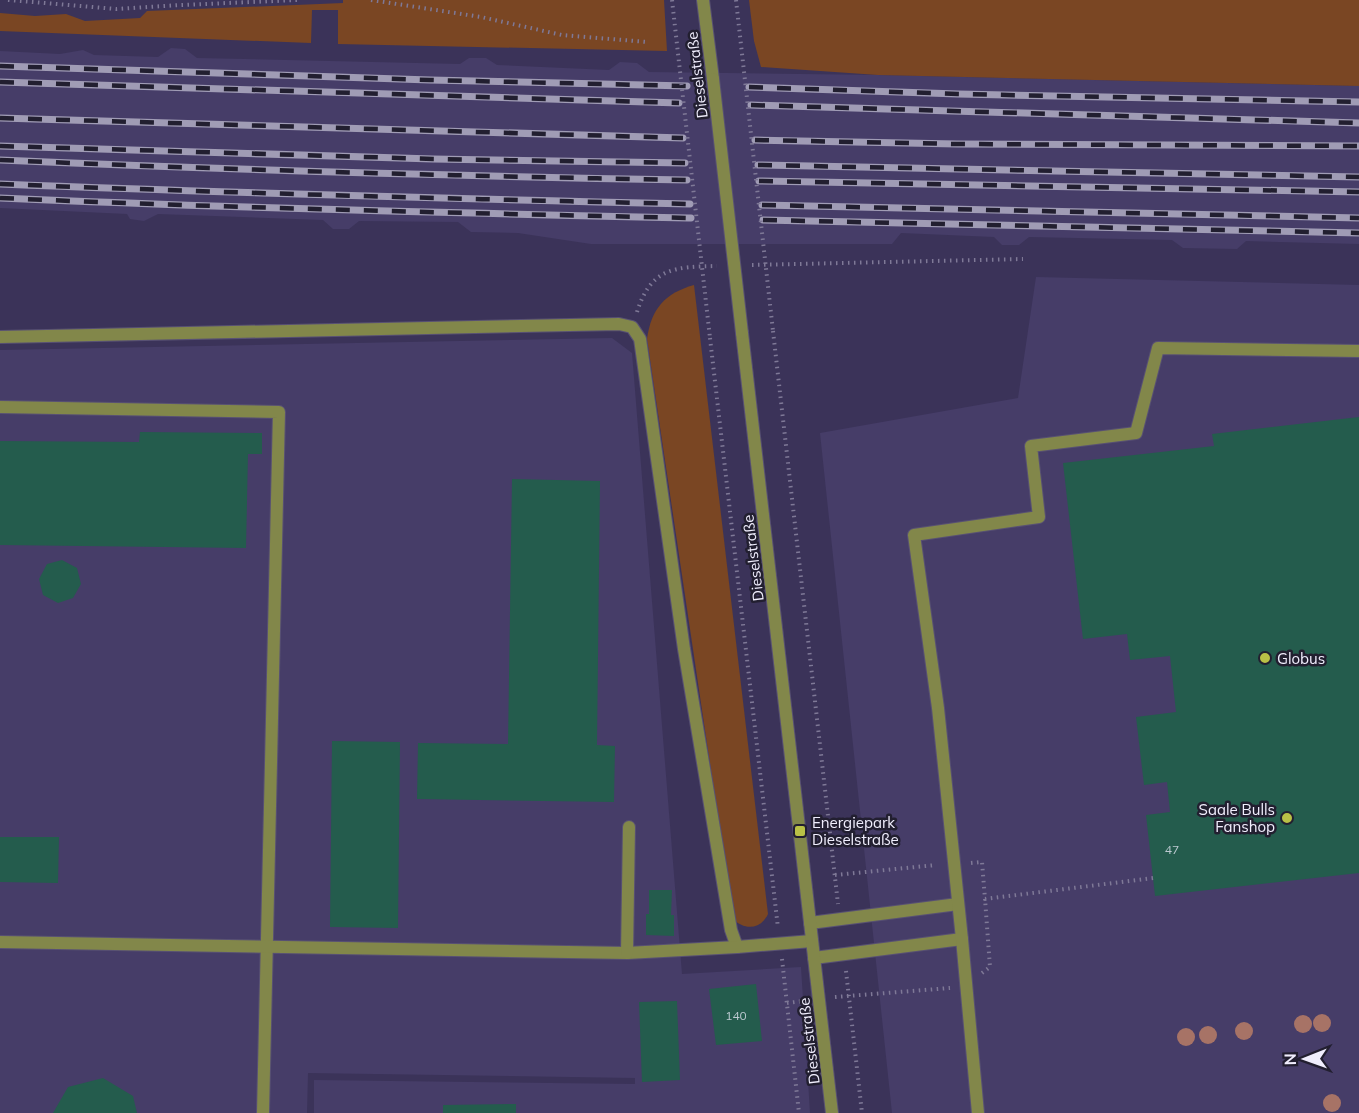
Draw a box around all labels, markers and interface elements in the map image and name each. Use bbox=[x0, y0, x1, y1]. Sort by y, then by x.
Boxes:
street label: Dieselstraße bbox=[682, 31, 712, 119]
street label: Dieselstraße bbox=[738, 514, 768, 602]
place label: Globus bbox=[1277, 649, 1325, 668]
marker: Globus bbox=[1258, 651, 1272, 665]
place label: Saale Bulls Fanshop bbox=[1199, 800, 1275, 836]
marker: Saale Bulls Fanshop bbox=[1280, 811, 1294, 825]
place label: Energiepark Dieselstraße bbox=[812, 813, 899, 849]
marker: Energiepark Dieselstraße bbox=[793, 824, 807, 838]
house number: 47 bbox=[1165, 842, 1179, 857]
street label: Dieselstraße bbox=[794, 997, 824, 1085]
house number: 140 bbox=[725, 1008, 747, 1023]
north arrow bbox=[1275, 1029, 1335, 1089]
text: N bbox=[1280, 1053, 1300, 1065]

